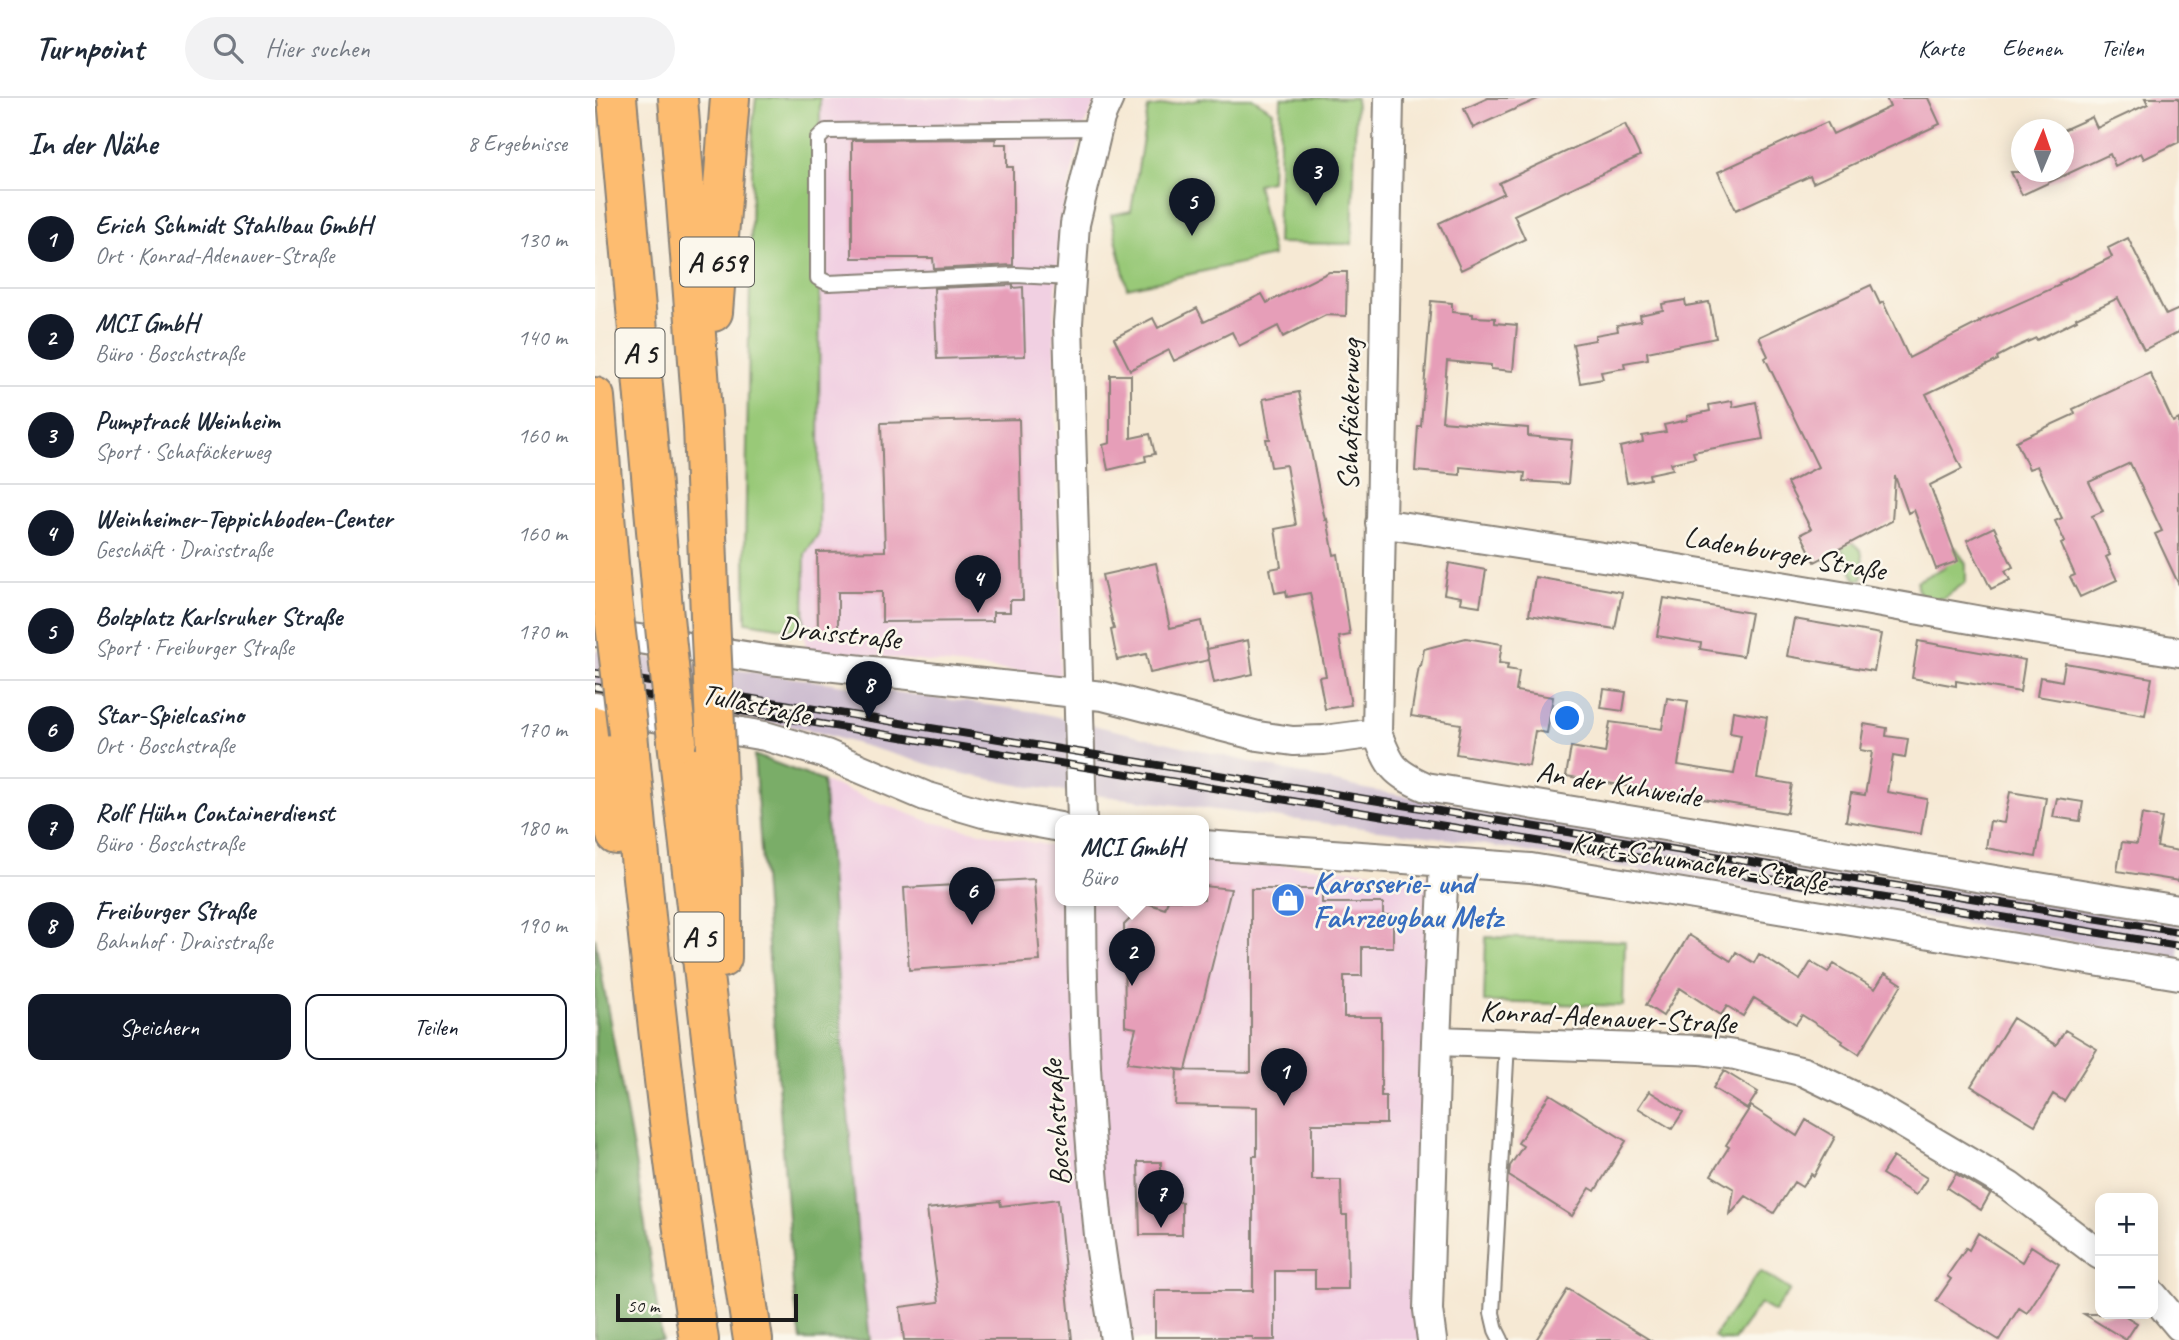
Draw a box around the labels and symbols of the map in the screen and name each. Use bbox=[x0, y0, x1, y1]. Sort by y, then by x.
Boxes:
north arrow bbox=[2011, 119, 2074, 182]
pin: 3 bbox=[1293, 148, 1339, 206]
pin: 5 bbox=[1169, 178, 1215, 236]
road number: A 659 bbox=[680, 238, 754, 286]
road number: A 5 bbox=[615, 328, 665, 378]
street label: Schafäckerweg bbox=[1329, 337, 1369, 491]
street label: Ladenburger Straße bbox=[1681, 517, 1891, 590]
pin: 4 bbox=[955, 555, 1001, 613]
street label: Draisstraße bbox=[777, 608, 905, 659]
pin: 8 bbox=[846, 661, 892, 719]
street label: Tullastraße bbox=[698, 674, 816, 734]
your location bbox=[1550, 701, 1584, 735]
street label: An der Kuhweide bbox=[1534, 752, 1706, 816]
street label: Kurt-Schumacher-Straße bbox=[1568, 823, 1832, 901]
place label: Karosserie- und Fahrzeugbau Metz bbox=[1313, 864, 1506, 936]
pin: 6 bbox=[949, 867, 995, 925]
shop icon: Karosserie- und Fahrzeugbau Metz bbox=[1269, 881, 1307, 919]
road number: A 5 bbox=[675, 912, 723, 962]
pin: 2 bbox=[1109, 928, 1155, 986]
street label: Konrad-Adenauer-Straße bbox=[1479, 991, 1739, 1043]
pin: 1 bbox=[1261, 1048, 1307, 1106]
street label: Boschstraße bbox=[1032, 1056, 1079, 1187]
pin: 7 bbox=[1138, 1170, 1184, 1228]
scale bar bbox=[616, 1291, 798, 1323]

